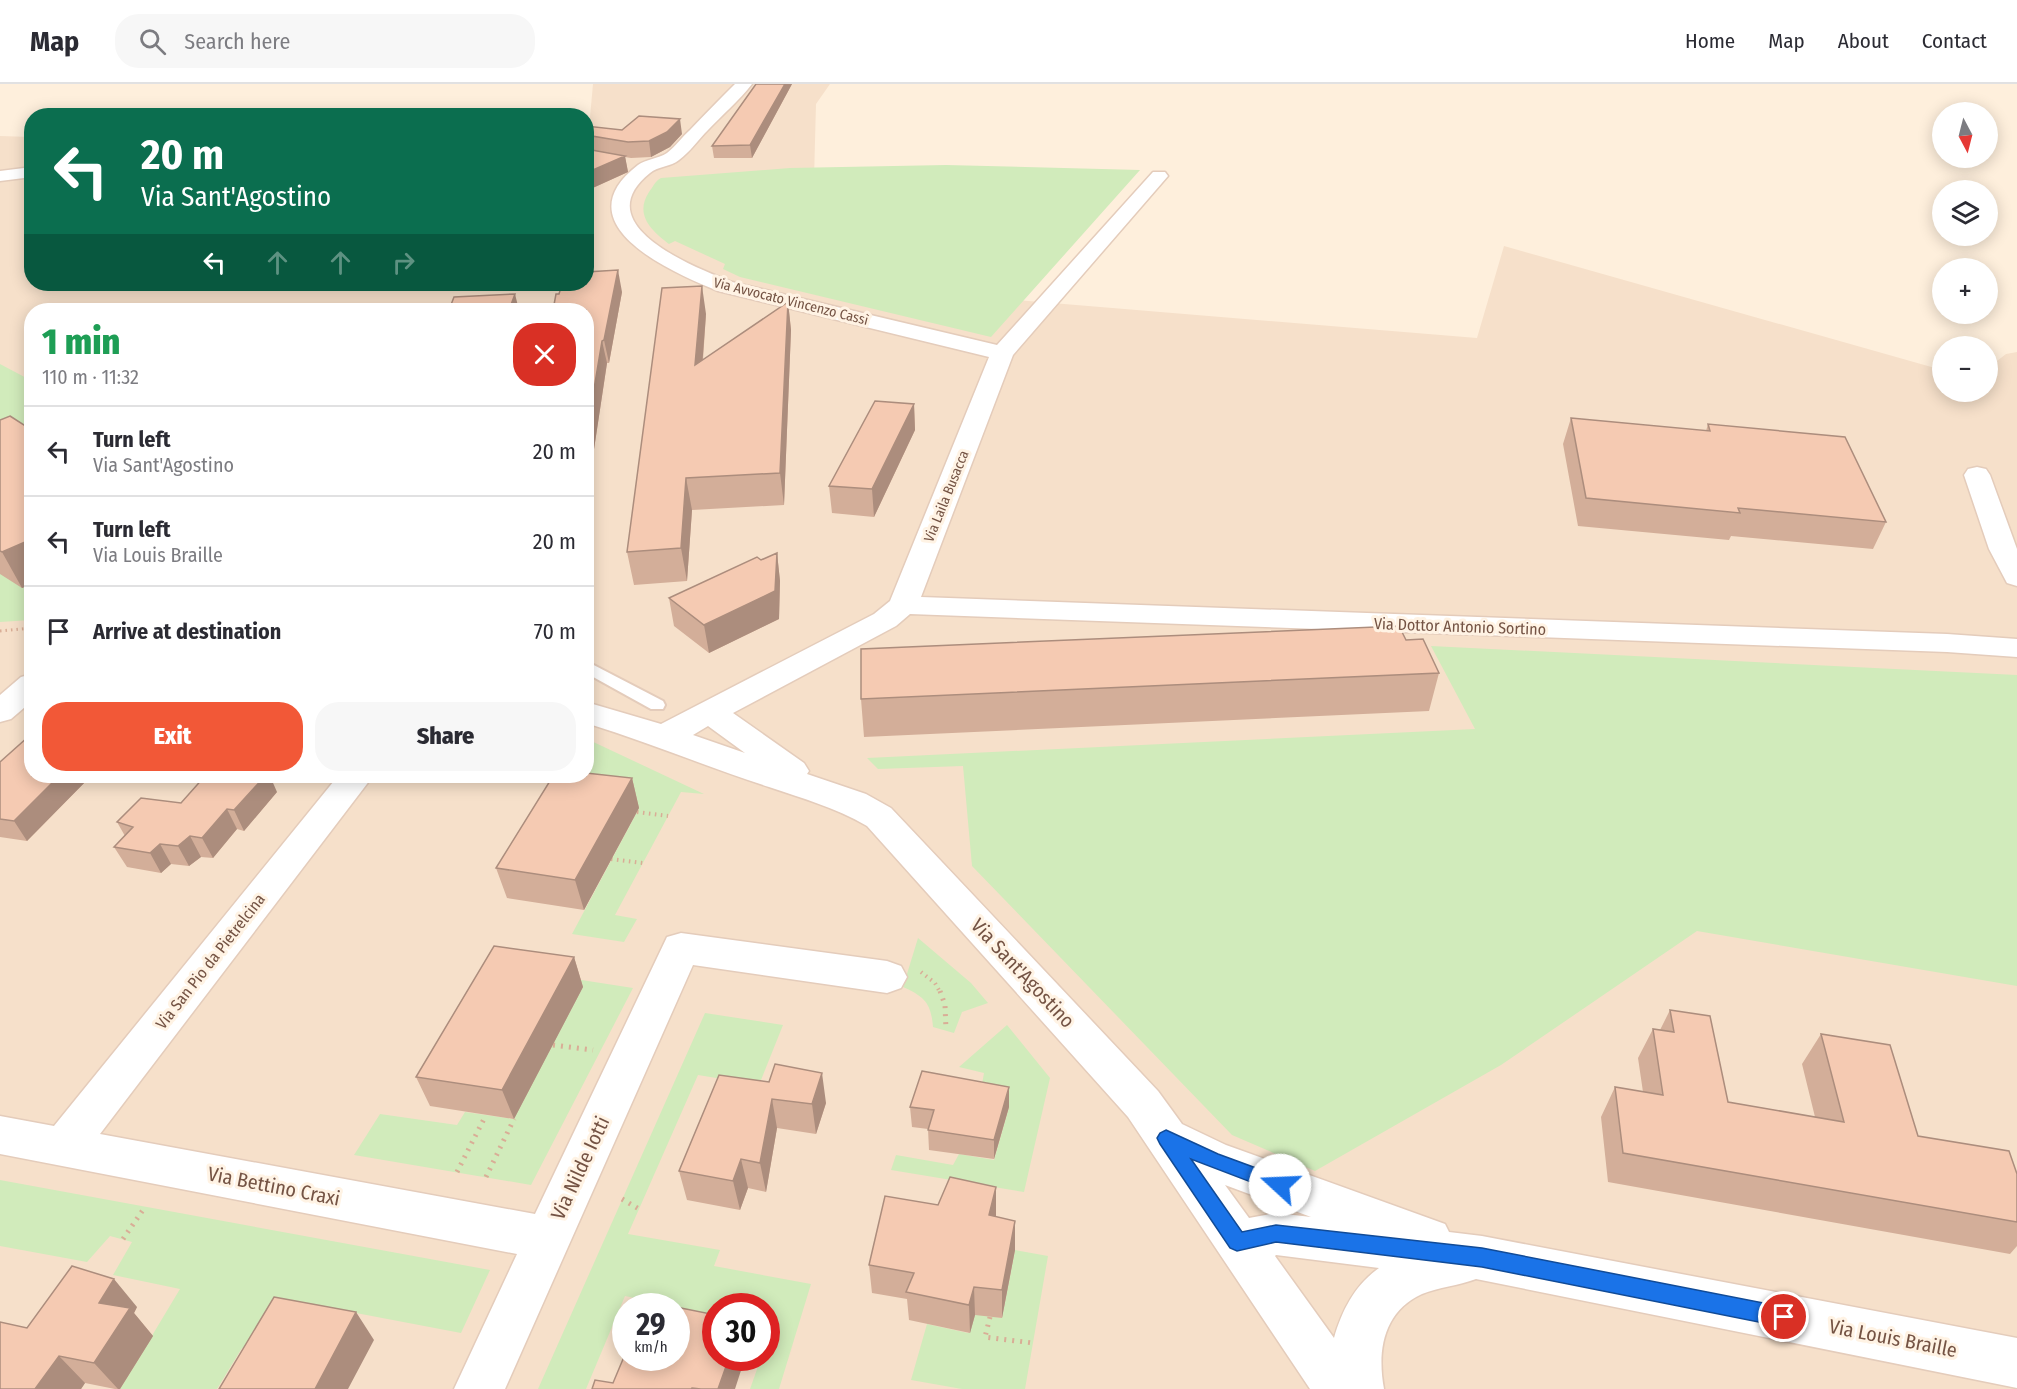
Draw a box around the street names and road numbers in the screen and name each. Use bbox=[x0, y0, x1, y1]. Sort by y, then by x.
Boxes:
street label: Via Avvocato Vincenzo Cassì bbox=[712, 274, 870, 329]
street label: Via Laila Busacca bbox=[920, 448, 973, 544]
street label: Via Dottor Antonio Sortino bbox=[1373, 614, 1546, 639]
street label: Via San Pio da Pietrelcina bbox=[152, 890, 269, 1033]
street label: Via Sant'Agostino bbox=[966, 913, 1080, 1033]
street label: Via Nilde Iotti bbox=[546, 1113, 614, 1223]
street label: Via Bettino Craxi bbox=[206, 1161, 342, 1211]
street label: Via Louis Braille bbox=[1827, 1314, 1959, 1362]

